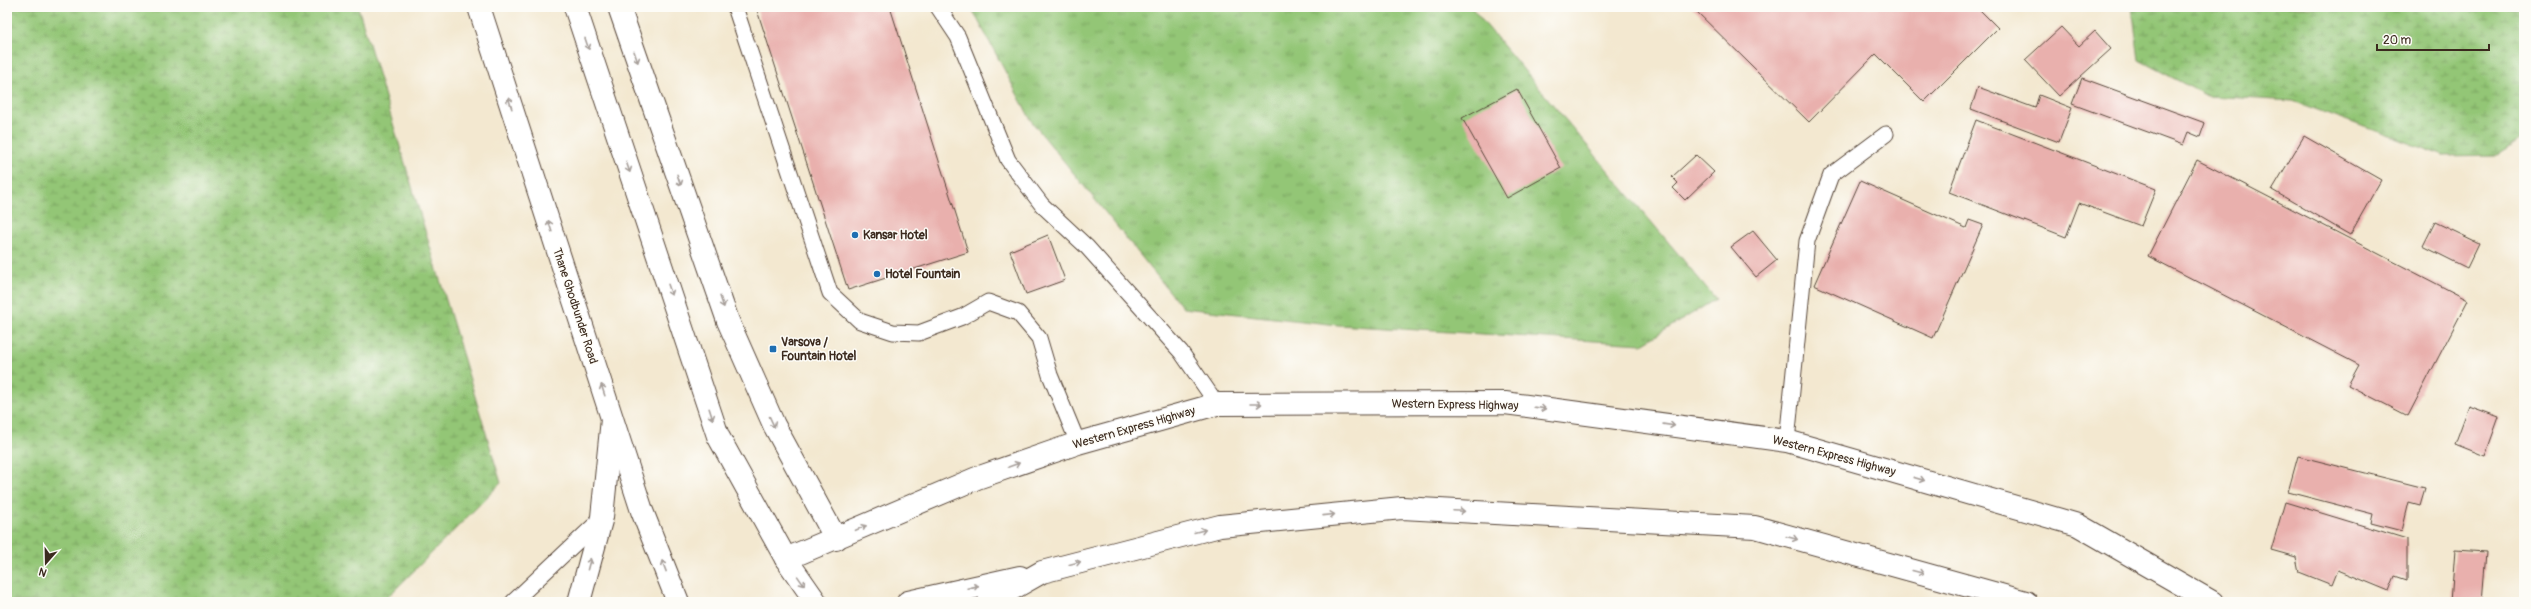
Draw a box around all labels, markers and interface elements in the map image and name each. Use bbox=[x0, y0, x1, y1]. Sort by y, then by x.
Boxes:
scale bar bbox=[2377, 26, 2489, 52]
text: 20 m bbox=[2383, 33, 2412, 48]
one-way arrow bbox=[584, 37, 591, 50]
one-way arrow bbox=[633, 50, 640, 63]
one-way arrow bbox=[506, 96, 513, 109]
one-way arrow bbox=[625, 161, 633, 173]
one-way arrow bbox=[676, 173, 683, 186]
one-way arrow bbox=[546, 220, 553, 233]
place label: Kansar Hotel bbox=[863, 228, 928, 243]
marker: Kansar Hotel bbox=[850, 230, 860, 240]
street label: Thane Ghodbunder Road bbox=[549, 246, 601, 366]
place label: Hotel Fountain bbox=[885, 267, 960, 282]
marker: Hotel Fountain bbox=[872, 269, 882, 279]
one-way arrow bbox=[666, 284, 674, 296]
one-way arrow bbox=[719, 296, 726, 309]
place label: Varsova / Fountain Hotel bbox=[781, 335, 856, 364]
marker: Varsova / Fountain Hotel bbox=[768, 344, 778, 354]
one-way arrow bbox=[598, 384, 606, 396]
street label: Western Express Highway bbox=[1391, 396, 1519, 414]
one-way arrow bbox=[1249, 400, 1262, 408]
street label: Western Express Highway bbox=[1071, 403, 1197, 453]
one-way arrow bbox=[1533, 404, 1546, 412]
one-way arrow bbox=[708, 407, 715, 420]
one-way arrow bbox=[769, 416, 776, 428]
one-way arrow bbox=[1662, 421, 1675, 429]
street label: Western Express Highway bbox=[1771, 432, 1897, 480]
one-way arrow bbox=[1008, 461, 1020, 469]
one-way arrow bbox=[1912, 476, 1925, 483]
one-way arrow bbox=[1452, 507, 1465, 514]
one-way arrow bbox=[1322, 511, 1335, 518]
one-way arrow bbox=[854, 524, 866, 531]
one-way arrow bbox=[1194, 526, 1207, 534]
one-way arrow bbox=[1786, 534, 1799, 542]
north arrow bbox=[26, 543, 66, 583]
one-way arrow bbox=[586, 558, 593, 571]
one-way arrow bbox=[1068, 559, 1081, 566]
one-way arrow bbox=[659, 560, 667, 572]
text: N bbox=[37, 564, 48, 579]
one-way arrow bbox=[1911, 569, 1924, 576]
one-way arrow bbox=[797, 575, 805, 586]
one-way arrow bbox=[967, 583, 980, 591]

